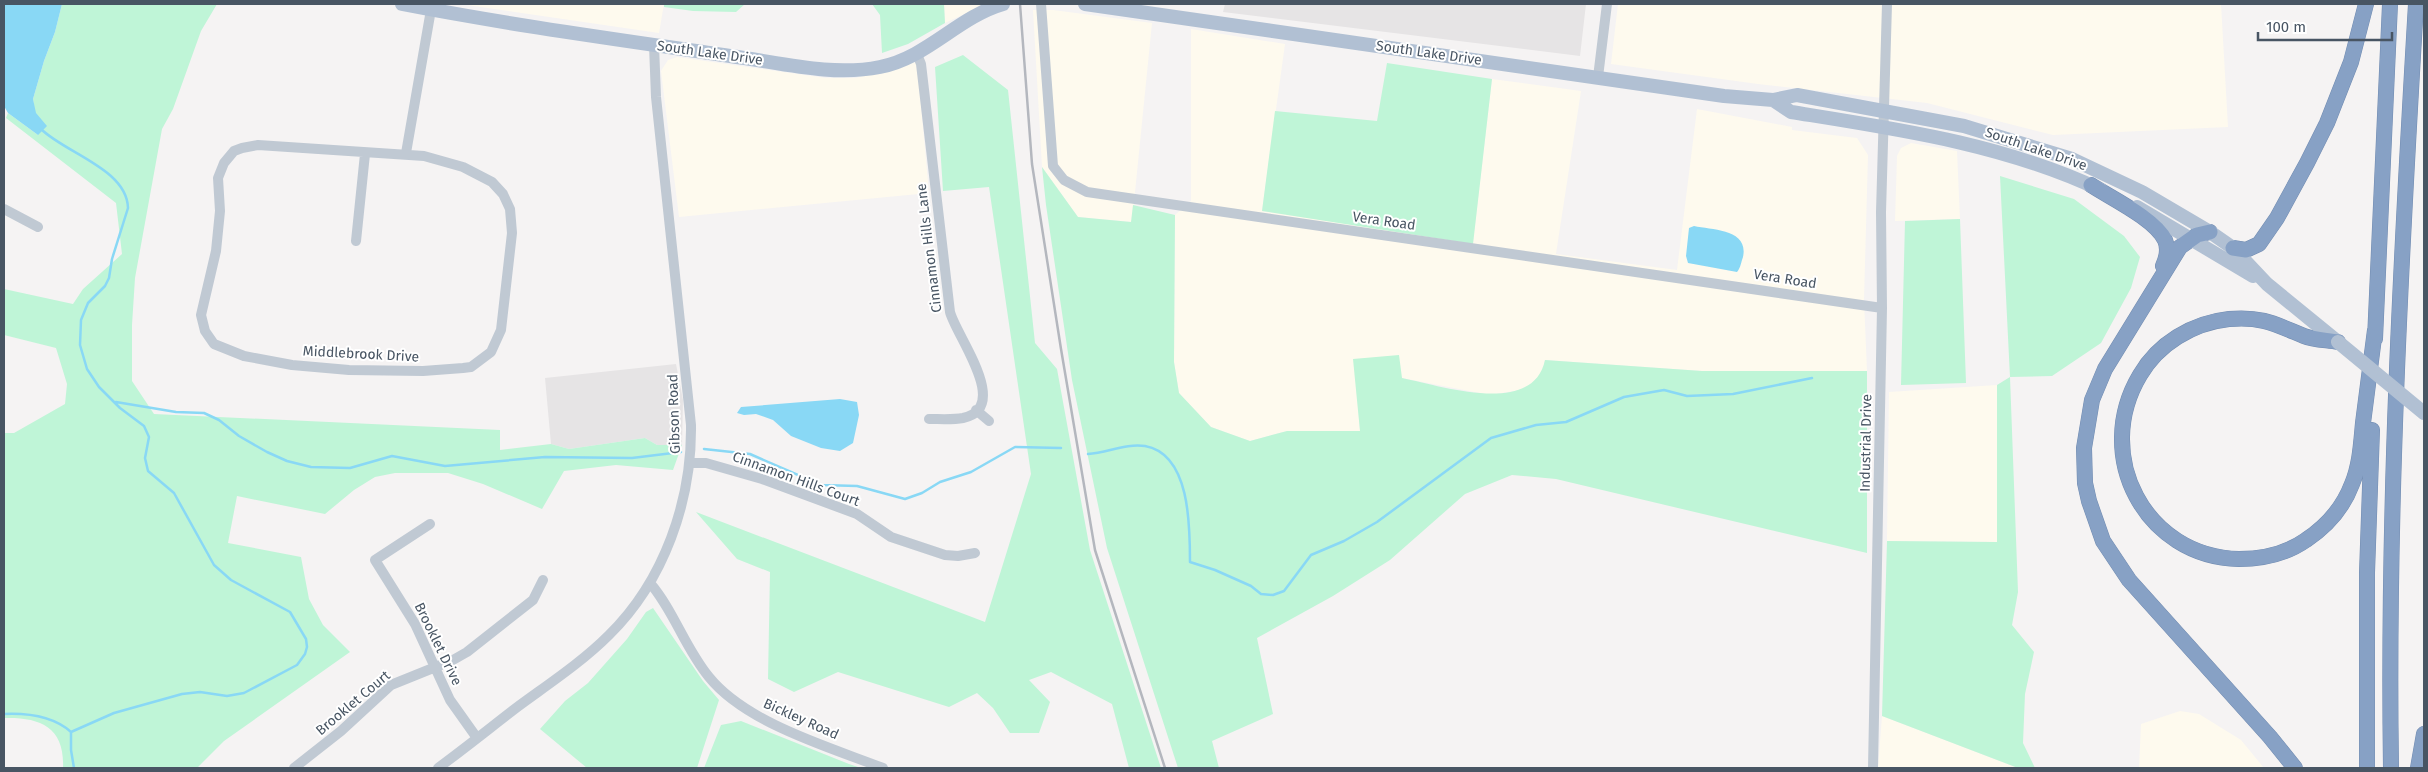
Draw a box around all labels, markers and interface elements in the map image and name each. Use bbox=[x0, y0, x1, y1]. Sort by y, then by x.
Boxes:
scale bar bbox=[2258, 10, 2392, 42]
text: 100 m bbox=[2266, 18, 2306, 36]
street label: South Lake Drive bbox=[656, 37, 764, 69]
street label: South Lake Drive bbox=[1375, 37, 1483, 69]
street label: South Lake Drive bbox=[1983, 124, 2089, 174]
street label: Cinnamon Hills Lane bbox=[913, 182, 945, 314]
street label: Vera Road bbox=[1351, 208, 1417, 234]
street label: Vera Road bbox=[1752, 266, 1818, 292]
street label: Middlebrook Drive bbox=[302, 342, 420, 366]
street label: Gibson Road bbox=[664, 374, 684, 454]
street label: Industrial Drive bbox=[1857, 394, 1875, 492]
street label: Cinnamon Hills Court bbox=[730, 448, 863, 510]
street label: Brooklet Drive bbox=[411, 600, 465, 688]
street label: Brooklet Court bbox=[312, 666, 394, 739]
street label: Bickley Road bbox=[761, 695, 841, 743]

